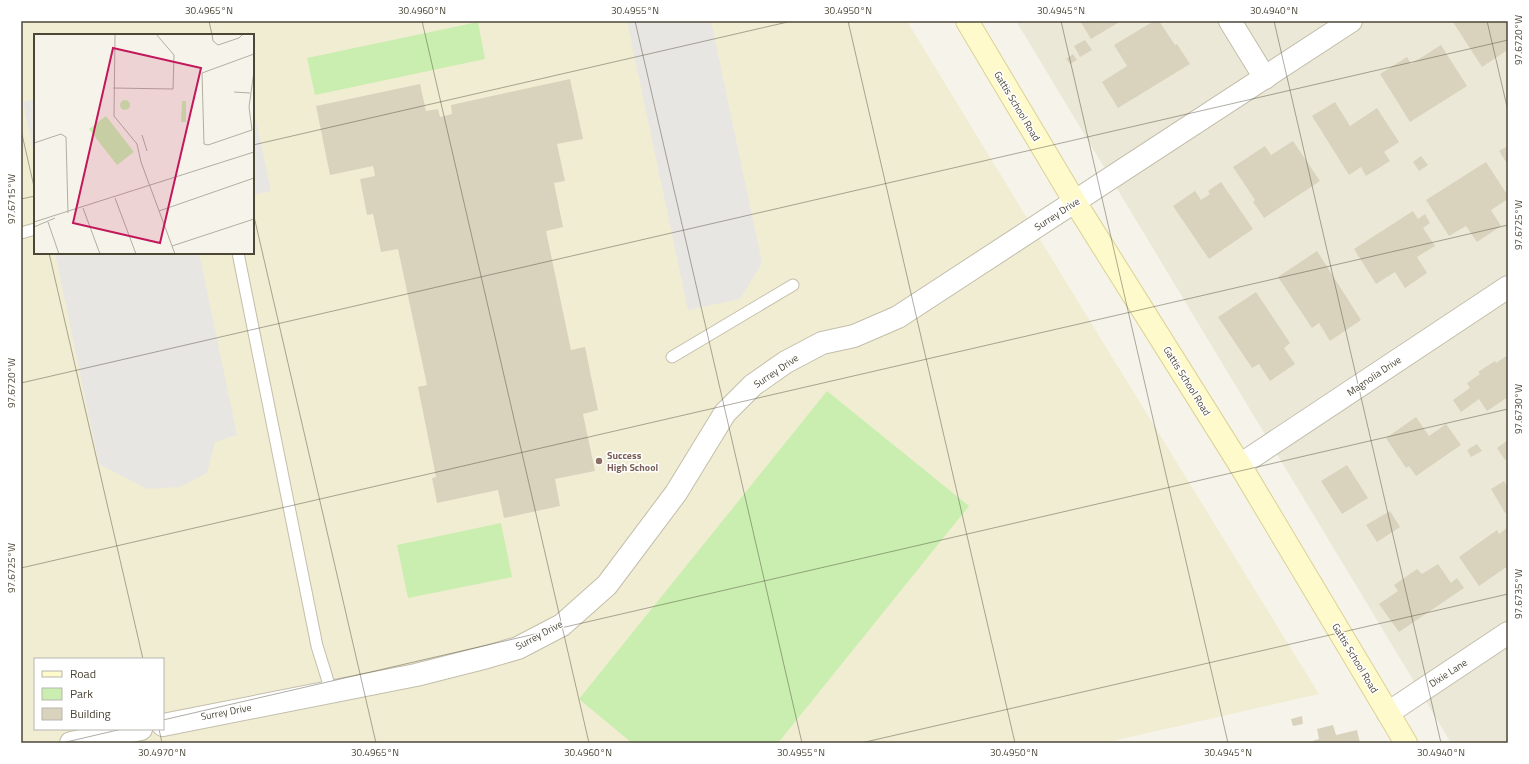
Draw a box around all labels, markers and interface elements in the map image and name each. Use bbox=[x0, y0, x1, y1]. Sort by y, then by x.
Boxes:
text: 30.4965°N bbox=[185, 3, 233, 18]
text: 30.4960°N bbox=[398, 3, 446, 18]
text: 30.4955°N bbox=[611, 3, 659, 18]
text: 30.4950°N bbox=[824, 3, 872, 18]
text: 30.4945°N bbox=[1037, 3, 1085, 18]
text: 30.4940°N bbox=[1250, 3, 1298, 18]
text: 97.6720°W bbox=[1511, 15, 1526, 65]
inset map bbox=[34, 34, 254, 254]
street label: Gattis School Road bbox=[990, 68, 1044, 144]
text: 97.6715°W bbox=[4, 174, 19, 224]
street label: Surrey Drive bbox=[1031, 194, 1083, 234]
text: 97.6725°W bbox=[1511, 200, 1526, 250]
street label: Gattis School Road bbox=[1160, 343, 1214, 419]
street label: Surrey Drive bbox=[750, 350, 802, 392]
street label: Magnolia Drive bbox=[1344, 352, 1404, 400]
text: 97.6720°W bbox=[4, 358, 19, 408]
text: 97.6730°W bbox=[1511, 384, 1526, 434]
place label: Success High School bbox=[607, 448, 658, 475]
marker: Success High School bbox=[594, 456, 604, 466]
text: 97.6725°W bbox=[4, 543, 19, 593]
text: 97.6735°W bbox=[1511, 569, 1526, 619]
street label: Surrey Drive bbox=[513, 616, 565, 654]
street label: Gattis School Road bbox=[1328, 620, 1382, 696]
street label: Dixie Lane bbox=[1426, 655, 1470, 691]
legend bbox=[34, 658, 164, 730]
text: Road bbox=[70, 664, 96, 683]
text: Park bbox=[70, 684, 93, 703]
street label: Surrey Drive bbox=[199, 700, 253, 724]
text: Building bbox=[70, 704, 111, 723]
text: 30.4970°N bbox=[138, 745, 186, 760]
text: 30.4965°N bbox=[351, 745, 399, 760]
text: 30.4960°N bbox=[564, 745, 612, 760]
text: 30.4955°N bbox=[777, 745, 825, 760]
text: 30.4950°N bbox=[990, 745, 1038, 760]
text: 30.4945°N bbox=[1204, 745, 1252, 760]
text: 30.4940°N bbox=[1417, 745, 1465, 760]

